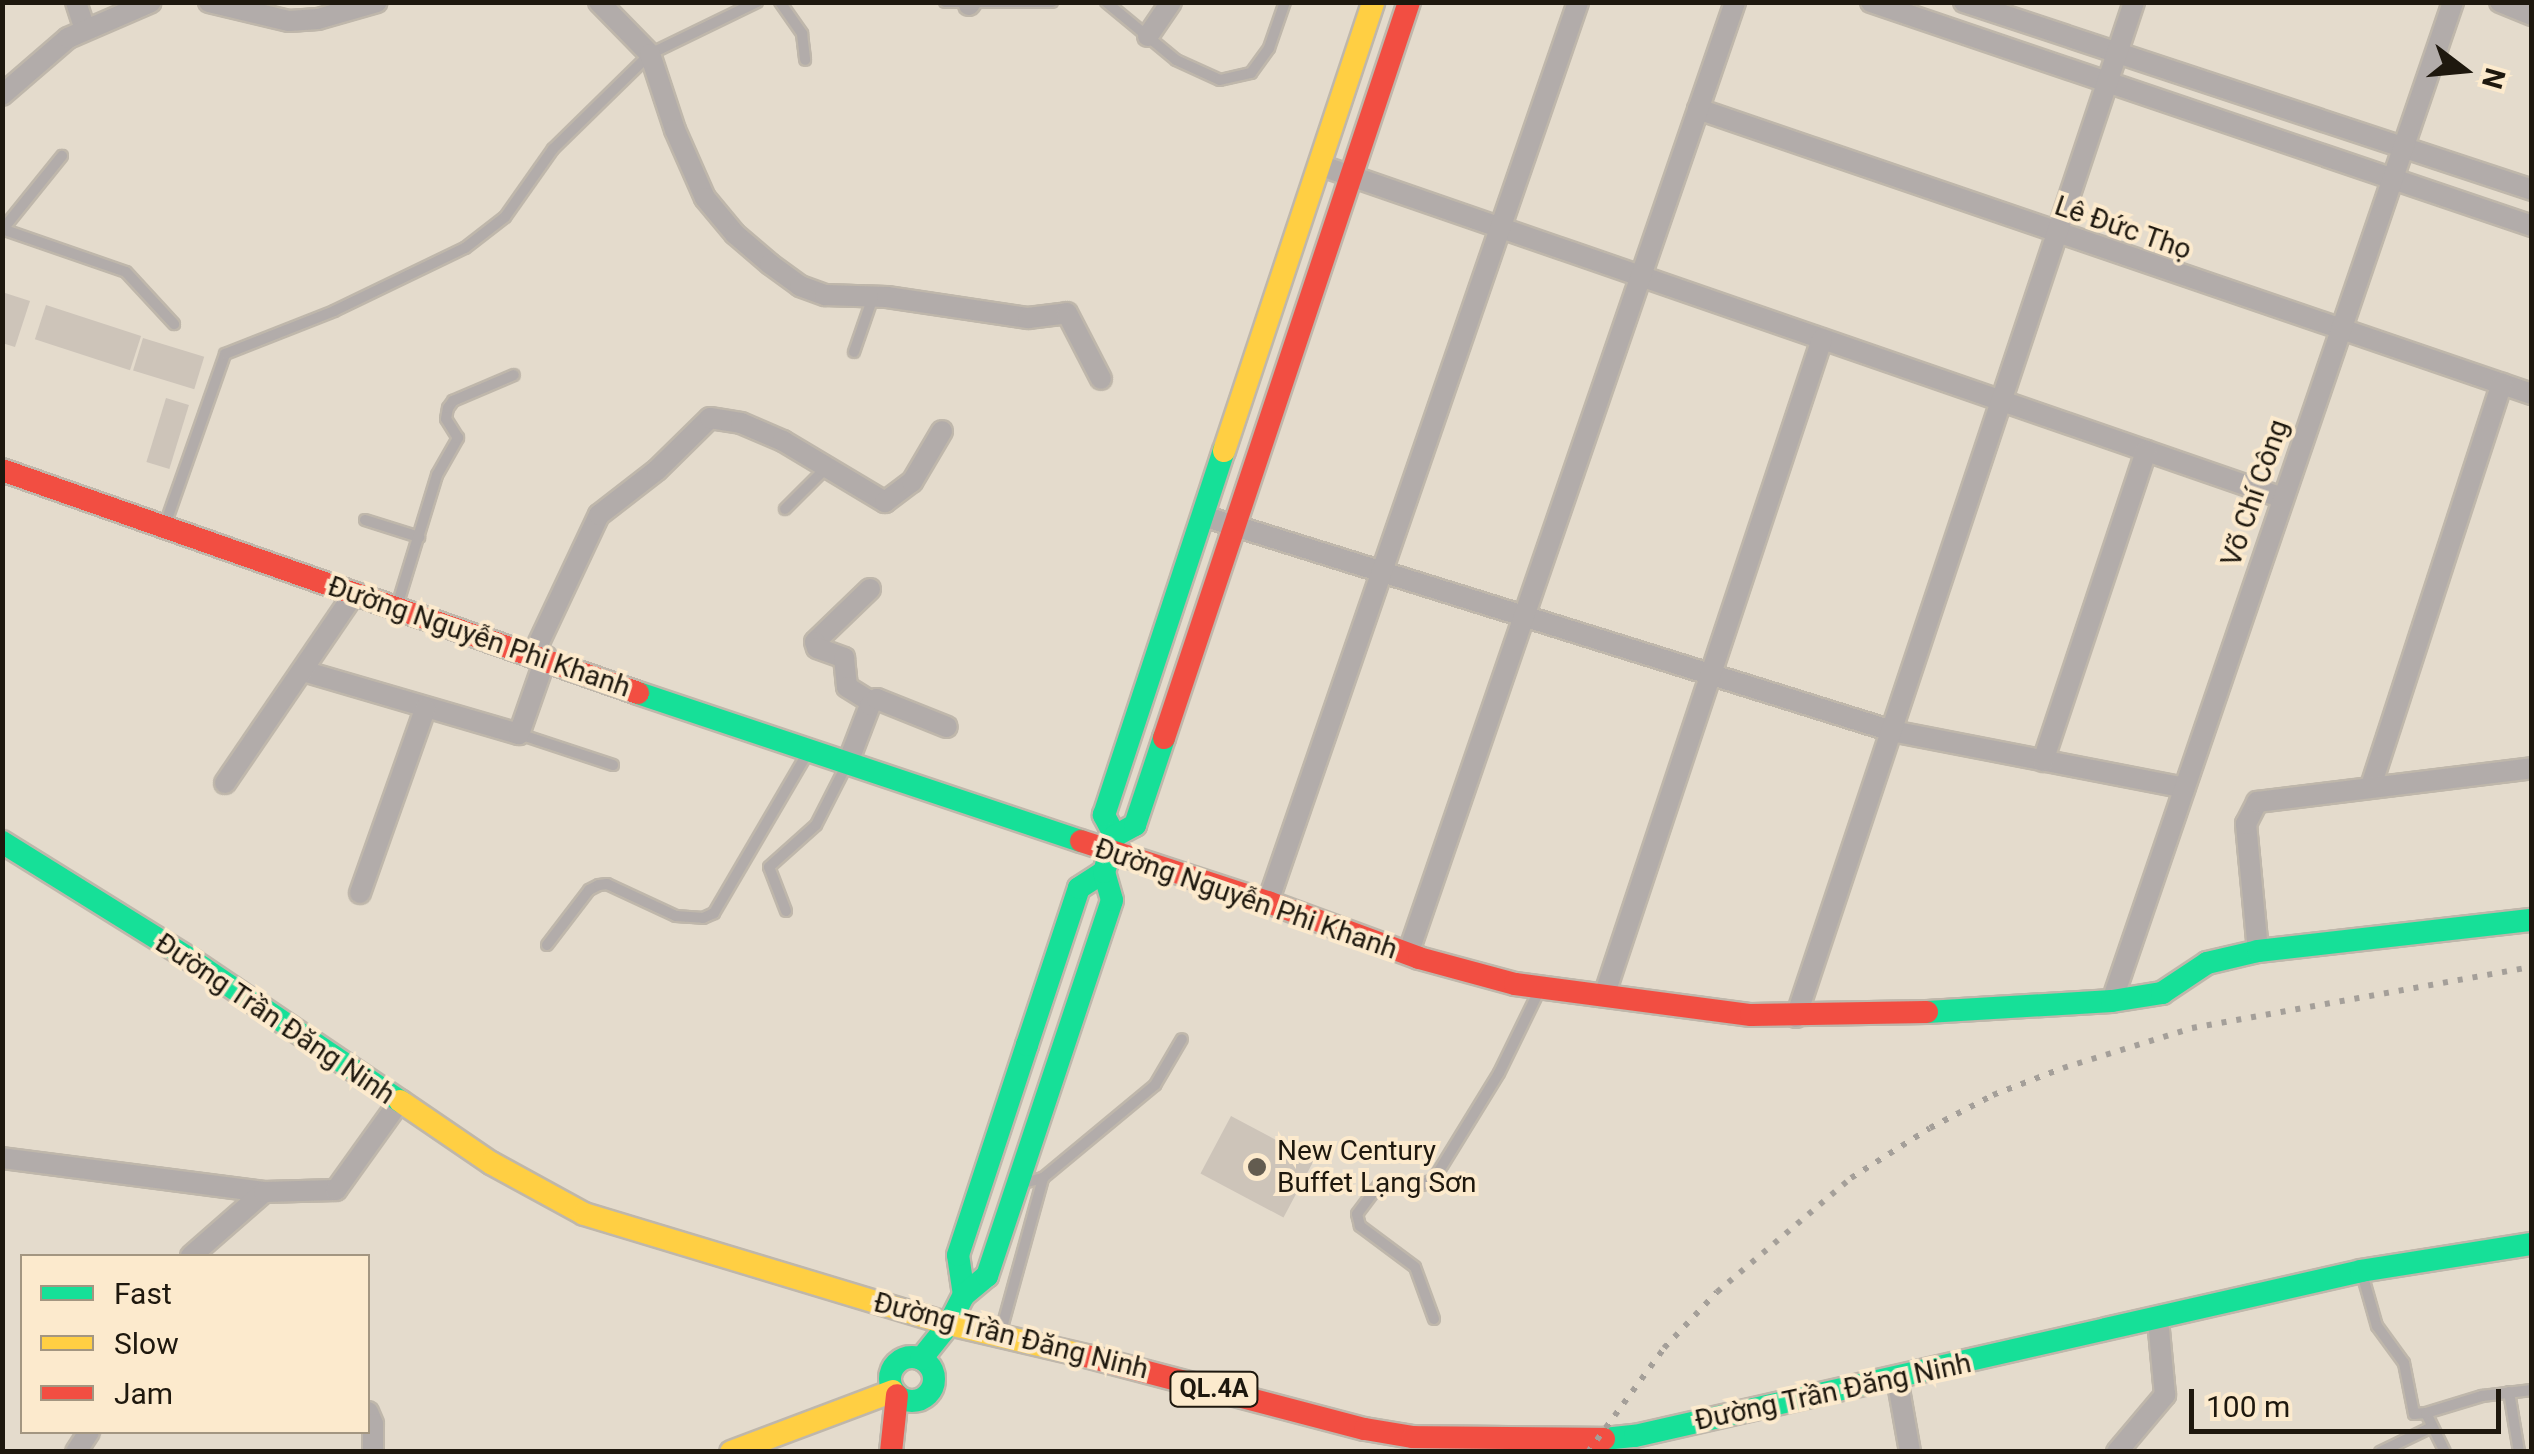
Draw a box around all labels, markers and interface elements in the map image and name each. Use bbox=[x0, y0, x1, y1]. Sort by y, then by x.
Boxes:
north arrow bbox=[2414, 20, 2514, 120]
text: N bbox=[2475, 64, 2512, 92]
street label: Lê Đức Thọ bbox=[2050, 189, 2196, 267]
street label: Võ Chí Công bbox=[2214, 415, 2296, 571]
street label: Đường Nguyễn Phi Khanh bbox=[323, 569, 635, 705]
street label: Đường Nguyễn Phi Khanh bbox=[1090, 831, 1402, 967]
street label: Đường Trần Đăng Ninh bbox=[149, 926, 401, 1112]
place label: New Century Buffet Lạng Sơn bbox=[1277, 1134, 1477, 1200]
marker: New Century Buffet Lạng Sơn bbox=[1246, 1156, 1268, 1178]
legend bbox=[20, 1254, 370, 1434]
text: Fast bbox=[114, 1276, 172, 1311]
street label: Đường Trần Đăng Ninh bbox=[870, 1286, 1152, 1386]
text: Slow bbox=[114, 1326, 179, 1361]
street label: Đường Trần Đăng Ninh bbox=[1691, 1346, 1975, 1438]
road number: QL.4A bbox=[1169, 1369, 1259, 1409]
scale bar bbox=[2194, 1369, 2506, 1431]
text: Jam bbox=[114, 1376, 173, 1411]
text: 100 m bbox=[2206, 1389, 2290, 1424]

